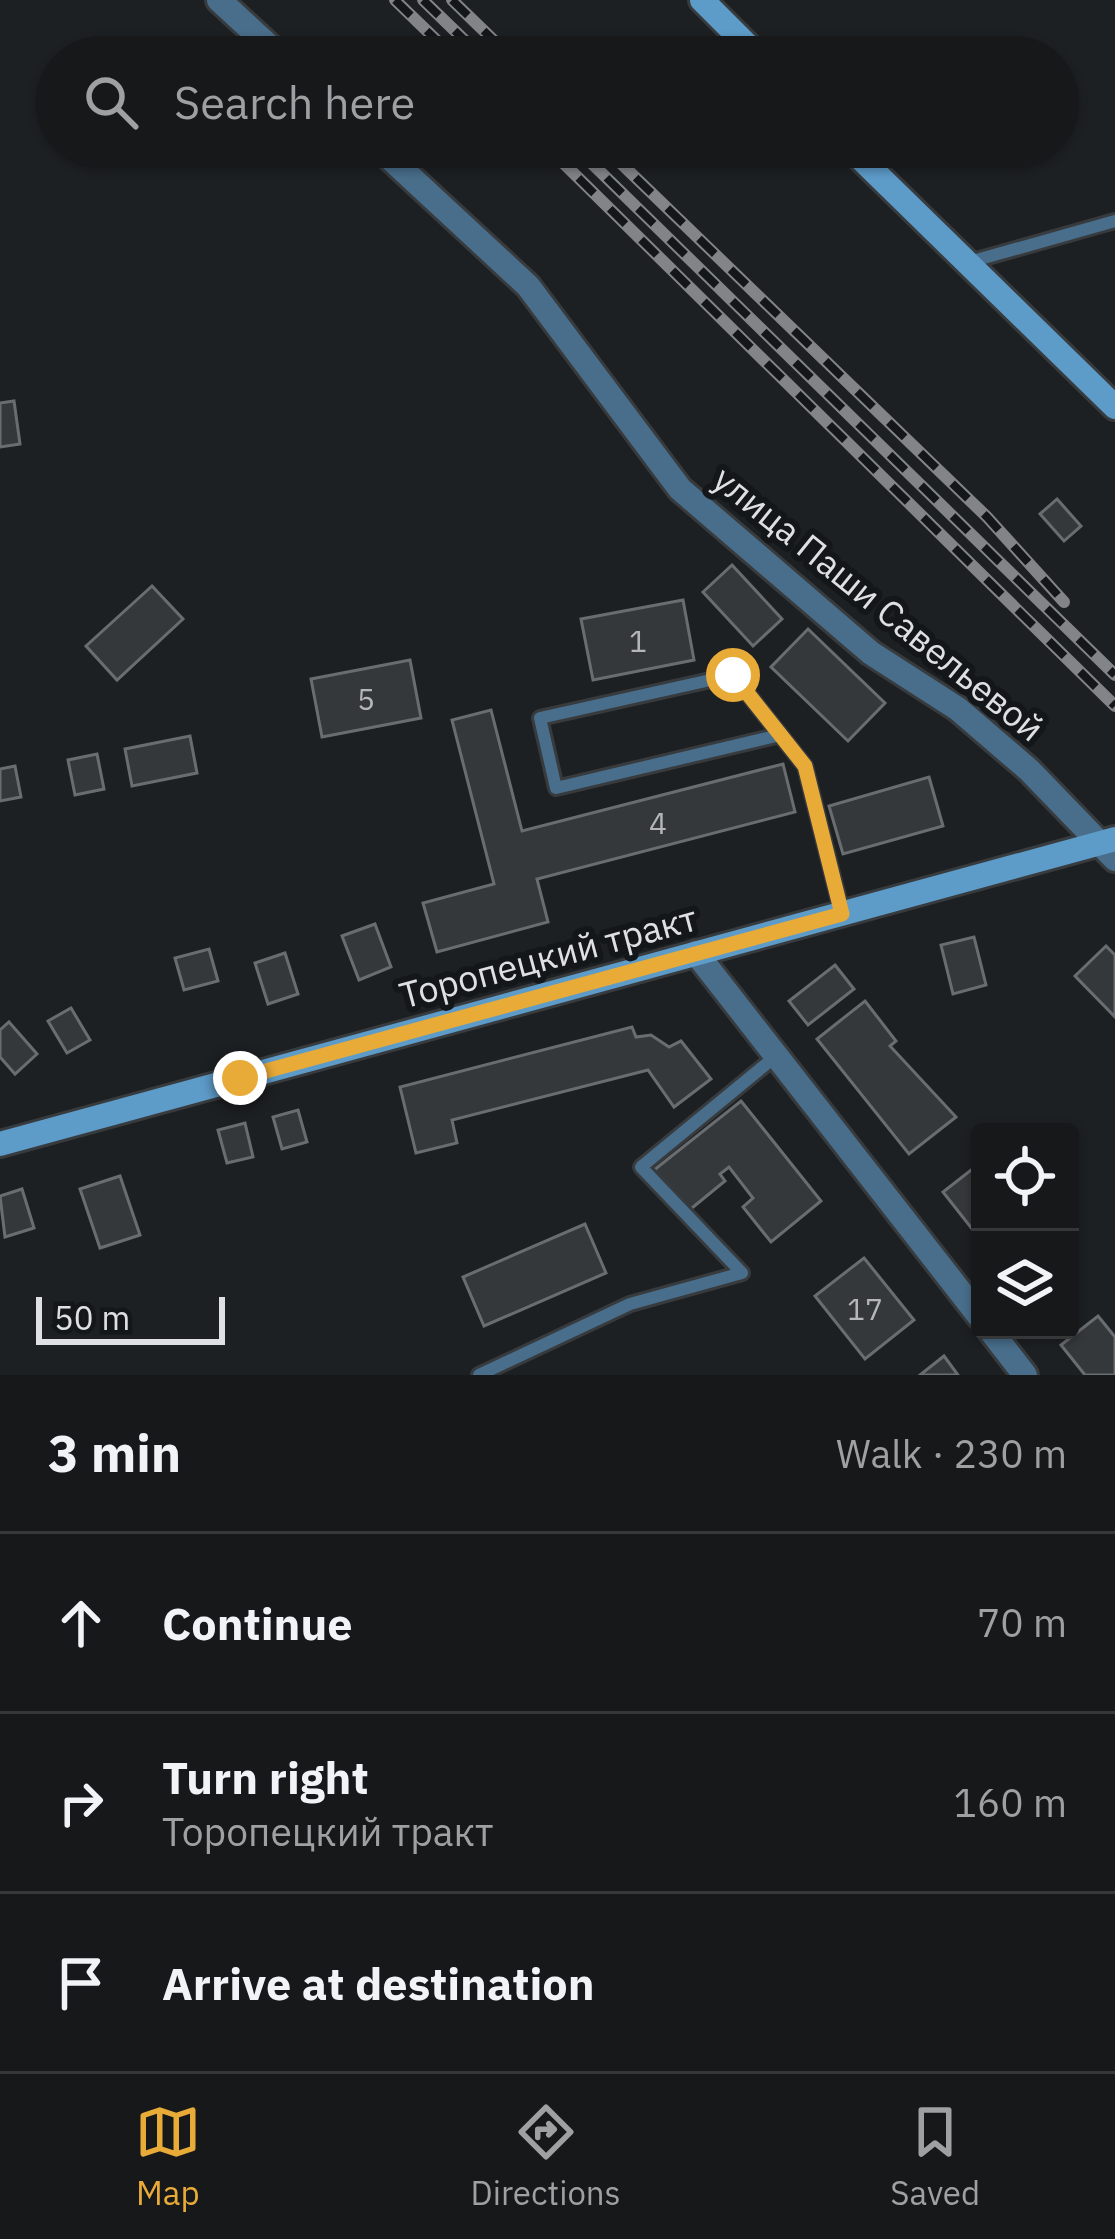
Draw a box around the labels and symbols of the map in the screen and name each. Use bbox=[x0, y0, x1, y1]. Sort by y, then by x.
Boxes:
street label: улица Паши Савельевой bbox=[704, 455, 1054, 751]
house number: 1 bbox=[629, 621, 647, 660]
route start bbox=[706, 648, 760, 702]
house number: 5 bbox=[357, 679, 375, 718]
house number: 4 bbox=[649, 803, 667, 842]
street label: Торопецкий тракт bbox=[394, 894, 702, 1018]
route end bbox=[213, 1051, 267, 1105]
house number: 17 bbox=[847, 1289, 883, 1328]
scale bar bbox=[36, 1291, 225, 1344]

